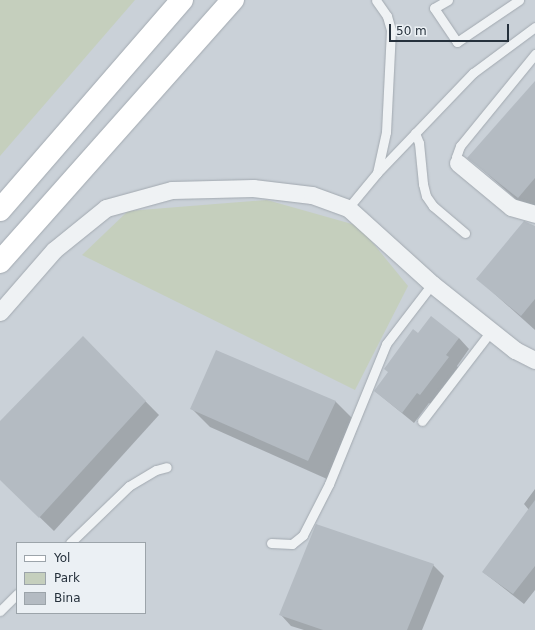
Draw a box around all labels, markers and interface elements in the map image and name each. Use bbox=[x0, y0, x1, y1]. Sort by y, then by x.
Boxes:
scale bar bbox=[391, 16, 511, 42]
text: 50 m bbox=[396, 24, 427, 38]
legend bbox=[16, 542, 146, 614]
text: Yol bbox=[54, 551, 70, 565]
text: Park bbox=[54, 571, 80, 585]
text: Bina bbox=[54, 591, 81, 605]

